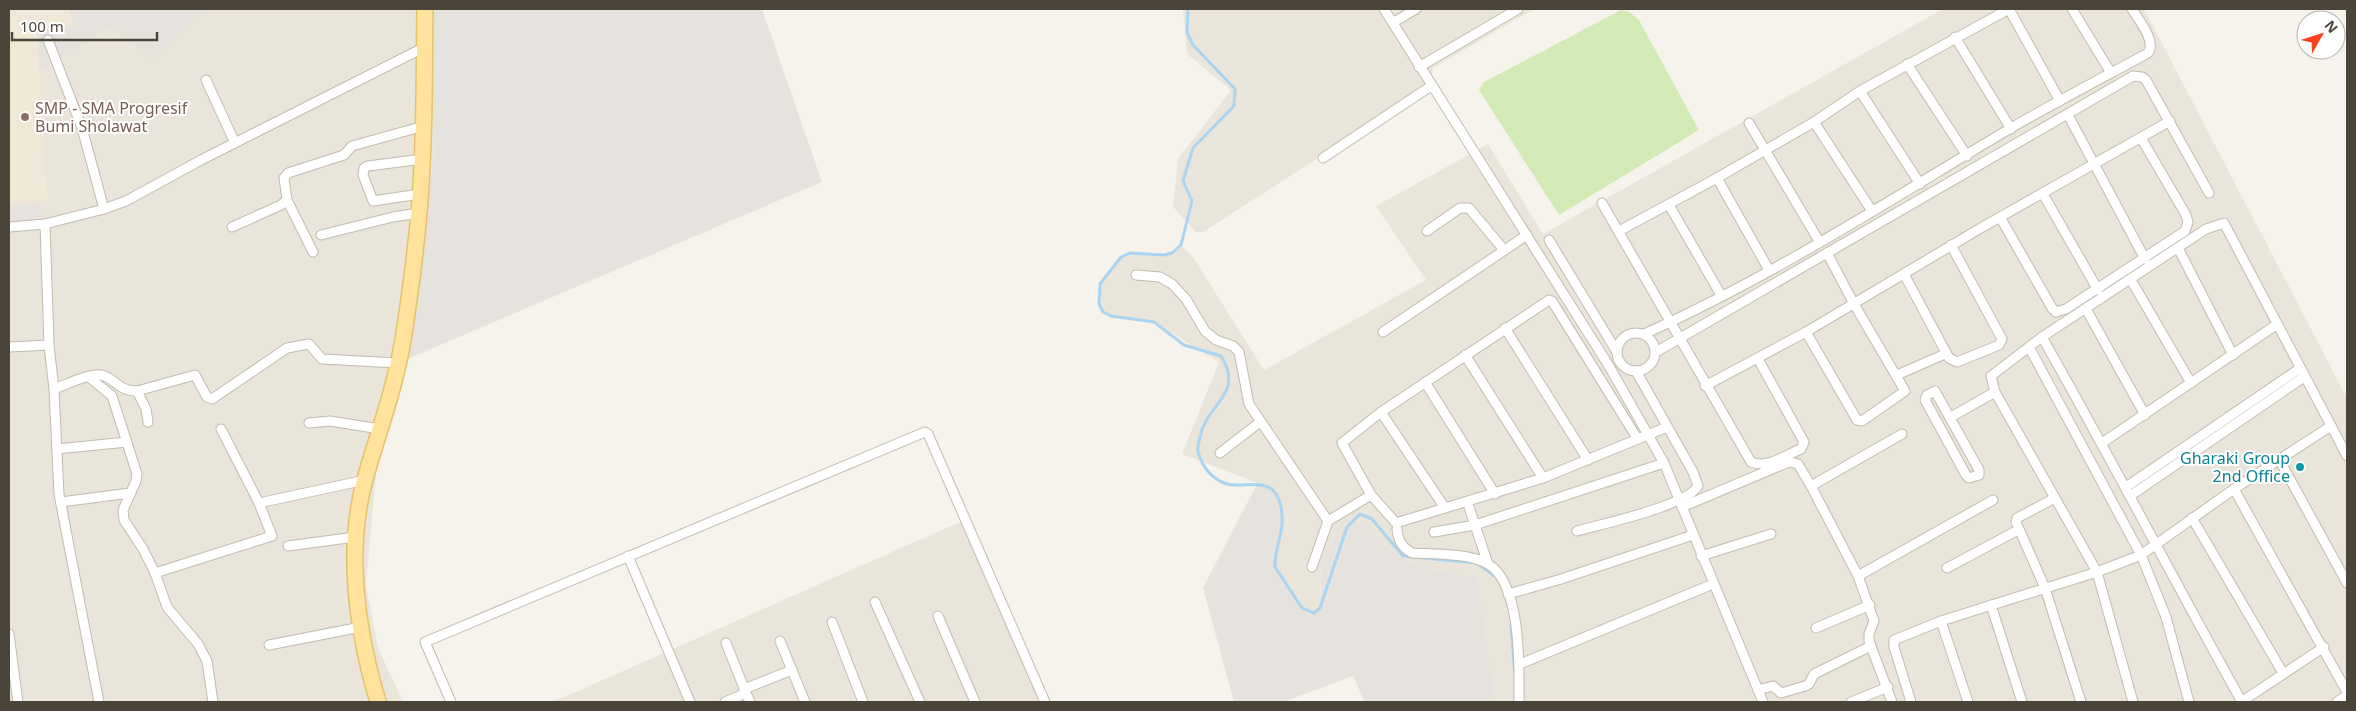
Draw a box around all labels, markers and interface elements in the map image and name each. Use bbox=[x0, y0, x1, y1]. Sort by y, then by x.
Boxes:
scale bar bbox=[12, 10, 158, 42]
north arrow bbox=[2296, 10, 2346, 60]
text: 100 m bbox=[20, 16, 64, 36]
text: N bbox=[2321, 16, 2342, 37]
place label: SMP - SMA Progresif Bumi Sholawat bbox=[35, 97, 189, 137]
marker: SMP - SMA Progresif Bumi Sholawat bbox=[19, 111, 31, 123]
place label: Gharaki Group 2nd Office bbox=[2180, 447, 2290, 487]
marker: Gharaki Group 2nd Office bbox=[2294, 461, 2306, 473]

